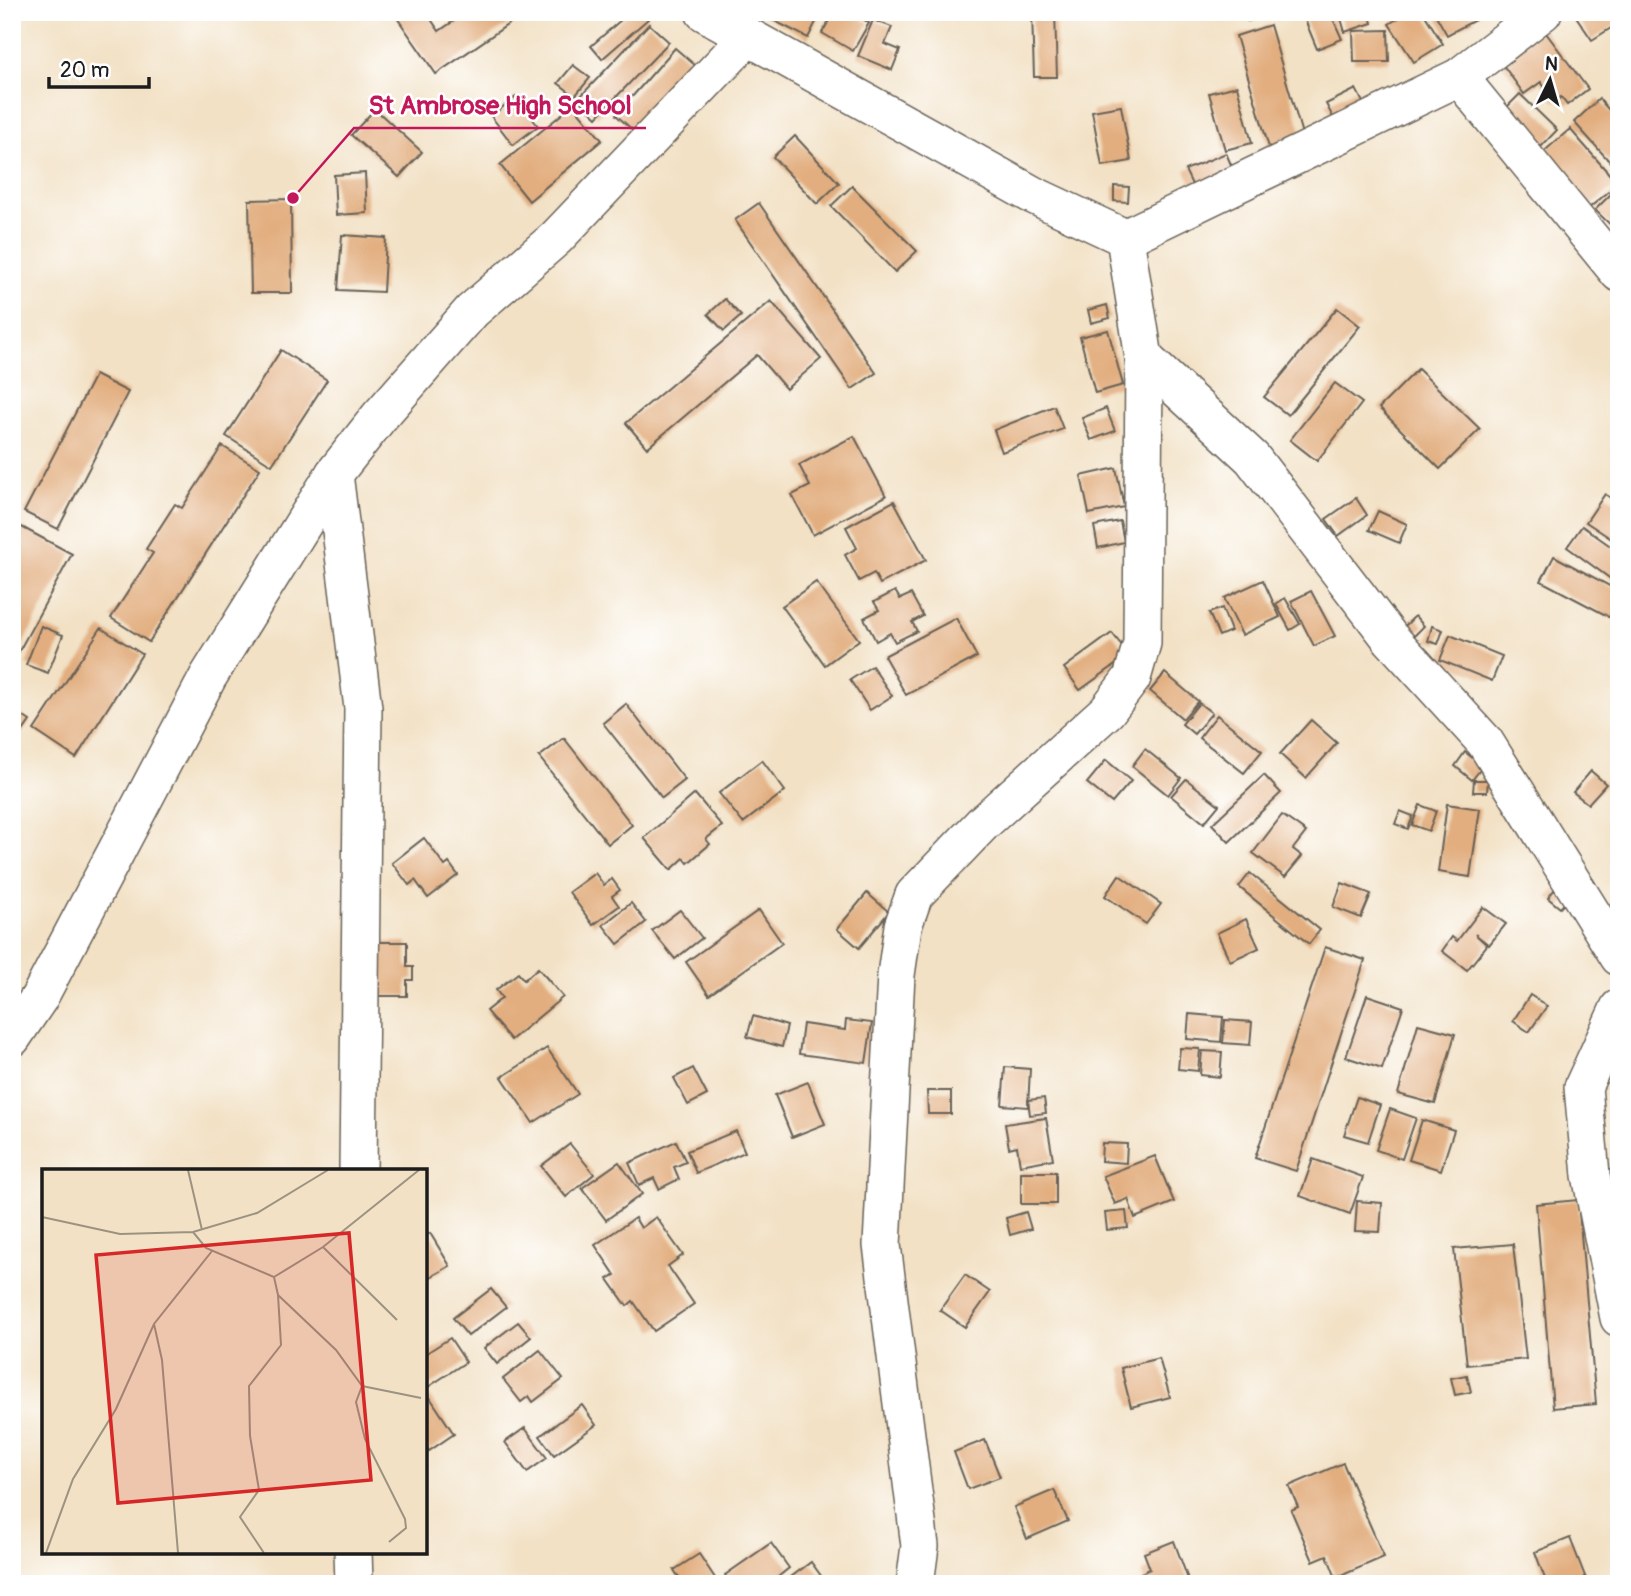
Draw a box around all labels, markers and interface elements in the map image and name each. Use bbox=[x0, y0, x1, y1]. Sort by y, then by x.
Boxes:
scale bar bbox=[49, 46, 149, 90]
north arrow bbox=[1516, 46, 1586, 116]
text: N bbox=[1544, 52, 1559, 77]
text: 20 m bbox=[60, 57, 109, 84]
callout: St Ambrose High School bbox=[354, 81, 646, 128]
text: St Ambrose High School bbox=[368, 90, 632, 122]
inset map bbox=[42, 1169, 427, 1554]

